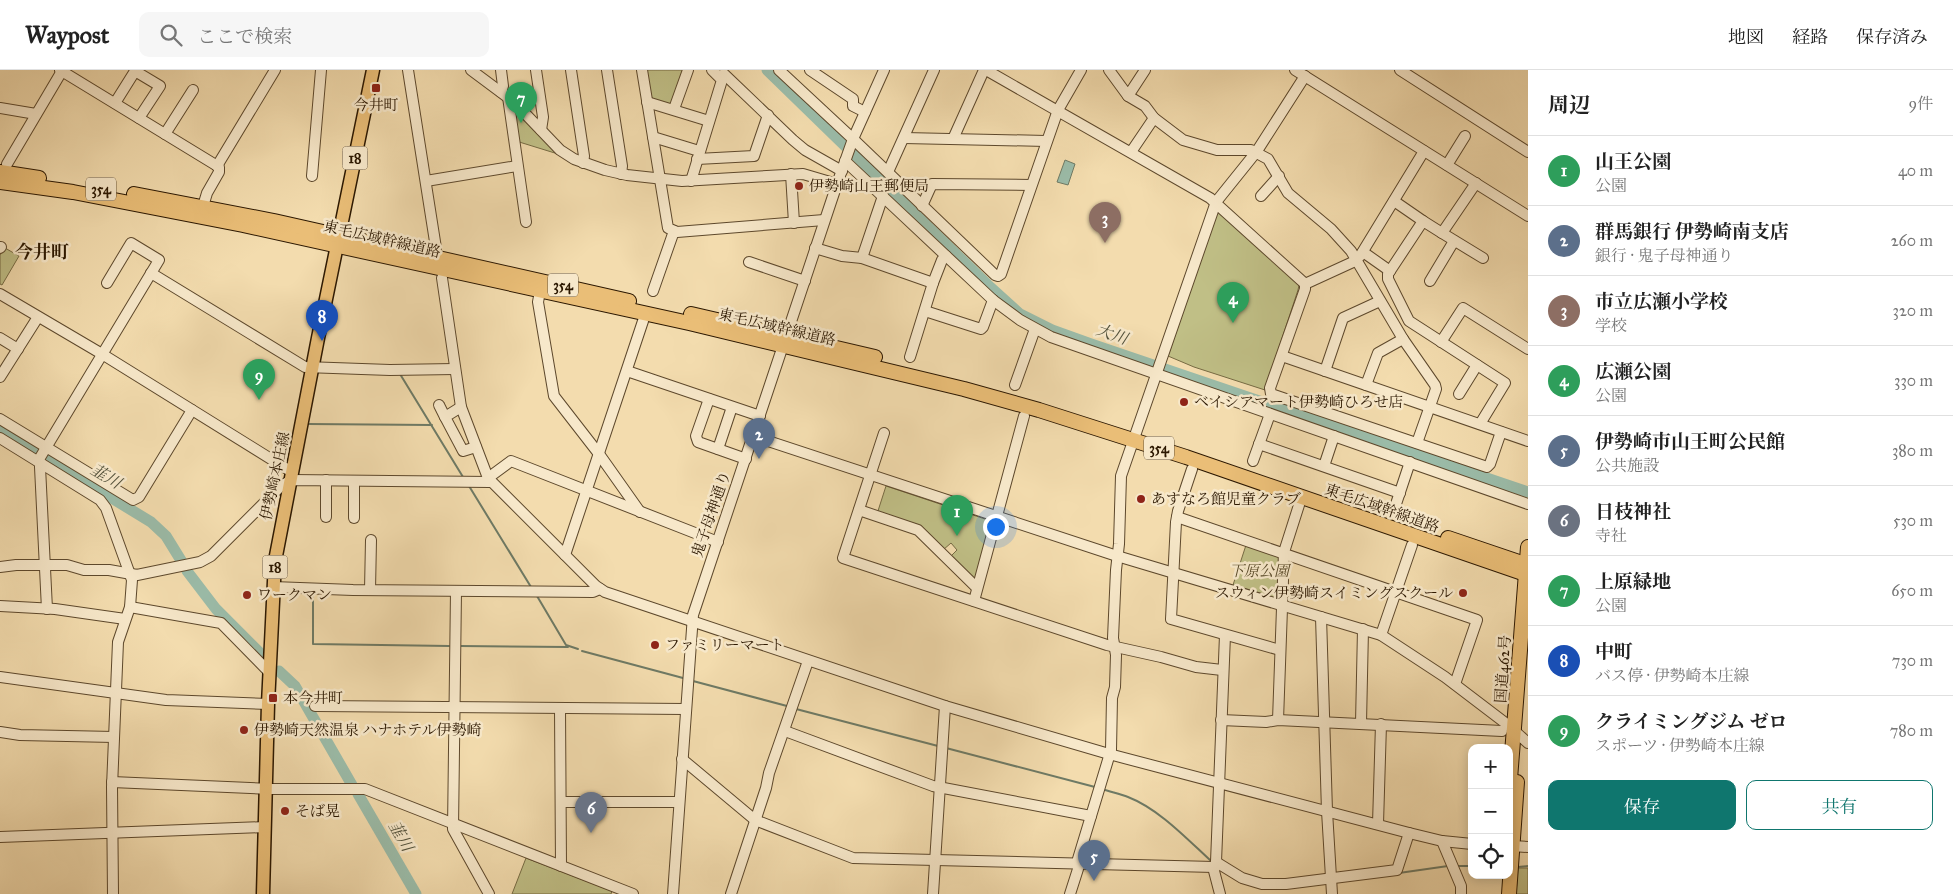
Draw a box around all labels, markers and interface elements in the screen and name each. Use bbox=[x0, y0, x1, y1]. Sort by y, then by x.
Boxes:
search box bbox=[139, 12, 489, 57]
text: Waypost bbox=[25, 20, 109, 50]
icon: search bbox=[157, 21, 185, 49]
text: ここで検索 bbox=[197, 25, 292, 48]
text: 地図 bbox=[1728, 26, 1764, 48]
text: 経路 bbox=[1792, 26, 1828, 48]
text: 保存済み bbox=[1856, 26, 1928, 48]
marker: 今井町 bbox=[370, 82, 382, 94]
pin: 7 bbox=[505, 82, 537, 123]
text: 周辺 bbox=[1548, 92, 1590, 118]
text: 9件 bbox=[1908, 94, 1933, 113]
place label: 今井町 bbox=[353, 96, 399, 114]
road number: 18 bbox=[342, 146, 368, 170]
text: 山王公園 bbox=[1595, 150, 1671, 173]
text: 1 bbox=[1561, 161, 1567, 180]
text: 40 m bbox=[1898, 161, 1933, 180]
text: 公園 bbox=[1595, 176, 1627, 195]
place label: 伊勢崎山王郵便局 bbox=[809, 177, 929, 195]
road number: 354 bbox=[86, 178, 116, 200]
marker: 伊勢崎山王郵便局 bbox=[793, 180, 805, 192]
pin: 3 bbox=[1089, 202, 1121, 243]
street label: 東毛広域幹線道路 bbox=[322, 217, 442, 261]
text: 群馬銀行 伊勢崎南支店 bbox=[1595, 220, 1789, 243]
text: 2 bbox=[1560, 231, 1568, 250]
text: 260 m bbox=[1891, 231, 1933, 250]
district label: 今井町 bbox=[15, 241, 69, 263]
text: 銀行 · 鬼子母神通り bbox=[1595, 246, 1733, 265]
road number: 354 bbox=[548, 274, 578, 296]
pin: 4 bbox=[1217, 282, 1249, 323]
text: 市立広瀬小学校 bbox=[1595, 290, 1728, 313]
pin: 8 bbox=[306, 300, 338, 341]
text: 3 bbox=[1561, 301, 1567, 320]
text: 320 m bbox=[1893, 301, 1933, 320]
street label: 東毛広域幹線道路 bbox=[717, 305, 837, 349]
text: 学校 bbox=[1595, 316, 1627, 335]
water label: 大川 bbox=[1094, 320, 1132, 349]
pin: 9 bbox=[243, 359, 275, 400]
text: 広瀬公園 bbox=[1595, 360, 1671, 383]
text: 4 bbox=[1560, 371, 1568, 390]
text: 330 m bbox=[1894, 371, 1933, 390]
text: 公園 bbox=[1595, 386, 1627, 405]
place label: ベイシアマート伊勢崎ひろせ店 bbox=[1194, 393, 1404, 411]
marker: ベイシアマート伊勢崎ひろせ店 bbox=[1178, 396, 1190, 408]
pin: 2 bbox=[743, 418, 775, 459]
street label: 伊勢崎本庄線 bbox=[257, 430, 293, 522]
text: 伊勢崎市山王町公民館 bbox=[1595, 430, 1785, 453]
road number: 354 bbox=[1144, 436, 1174, 459]
text: 5 bbox=[1560, 441, 1568, 460]
text: 380 m bbox=[1892, 441, 1933, 460]
text: 公共施設 bbox=[1595, 456, 1659, 475]
water label: 韮川 bbox=[87, 460, 126, 493]
street label: 鬼子母神通り bbox=[688, 469, 734, 559]
street label: 東毛広域幹線道路 bbox=[1322, 480, 1442, 536]
place label: あすなろ館児童クラブ bbox=[1151, 490, 1301, 508]
marker: あすなろ館児童クラブ bbox=[1135, 493, 1147, 505]
pin: 1 bbox=[941, 495, 973, 536]
text: 日枝神社 bbox=[1595, 500, 1671, 523]
text: 6 bbox=[1560, 511, 1568, 530]
text: 530 m bbox=[1893, 511, 1933, 530]
your location bbox=[983, 514, 1009, 540]
text: 寺社 bbox=[1595, 526, 1627, 545]
road number: 18 bbox=[262, 556, 288, 578]
park label: 下原公園 bbox=[1229, 562, 1292, 580]
text: 上原緑地 bbox=[1595, 570, 1671, 593]
text: 7 bbox=[1560, 581, 1568, 600]
text: 650 m bbox=[1891, 581, 1933, 600]
place label: スウィン伊勢崎スイミングスクール bbox=[1215, 584, 1453, 602]
place label: ワークマン bbox=[257, 586, 332, 604]
marker: スウィン伊勢崎スイミングスクール bbox=[1457, 587, 1469, 599]
marker: ワークマン bbox=[241, 589, 253, 601]
text: 公園 bbox=[1595, 596, 1627, 615]
street label: 国道462号 bbox=[1492, 634, 1514, 704]
place label: ファミリーマート bbox=[665, 636, 785, 654]
marker: ファミリーマート bbox=[649, 639, 661, 651]
text: 中町 bbox=[1595, 640, 1633, 663]
text: 8 bbox=[1560, 651, 1568, 670]
text: 730 m bbox=[1892, 651, 1933, 670]
text: バス停 · 伊勢崎本庄線 bbox=[1595, 666, 1749, 685]
place label: 本今井町 bbox=[283, 689, 343, 707]
marker: 本今井町 bbox=[267, 692, 279, 704]
text: クライミングジム ゼロ bbox=[1595, 710, 1787, 733]
place label: 伊勢崎天然温泉 ハナホテル伊勢崎 bbox=[254, 721, 481, 739]
text: 9 bbox=[1560, 721, 1568, 740]
text: 780 m bbox=[1890, 721, 1933, 740]
marker: 伊勢崎天然温泉 ハナホテル伊勢崎 bbox=[238, 724, 250, 736]
text: スポーツ · 伊勢崎本庄線 bbox=[1595, 736, 1765, 755]
map controls bbox=[1468, 744, 1513, 879]
button: + bbox=[1468, 744, 1513, 789]
button: 保存 bbox=[1548, 780, 1736, 830]
button: 共有 bbox=[1746, 780, 1933, 830]
button: − bbox=[1468, 789, 1513, 834]
pin: 6 bbox=[575, 792, 607, 833]
place label: そば晃 bbox=[295, 802, 340, 820]
marker: そば晃 bbox=[279, 805, 291, 817]
water label: 韮川 bbox=[385, 817, 418, 856]
button: locate bbox=[1468, 834, 1513, 879]
pin: 5 bbox=[1078, 840, 1110, 881]

